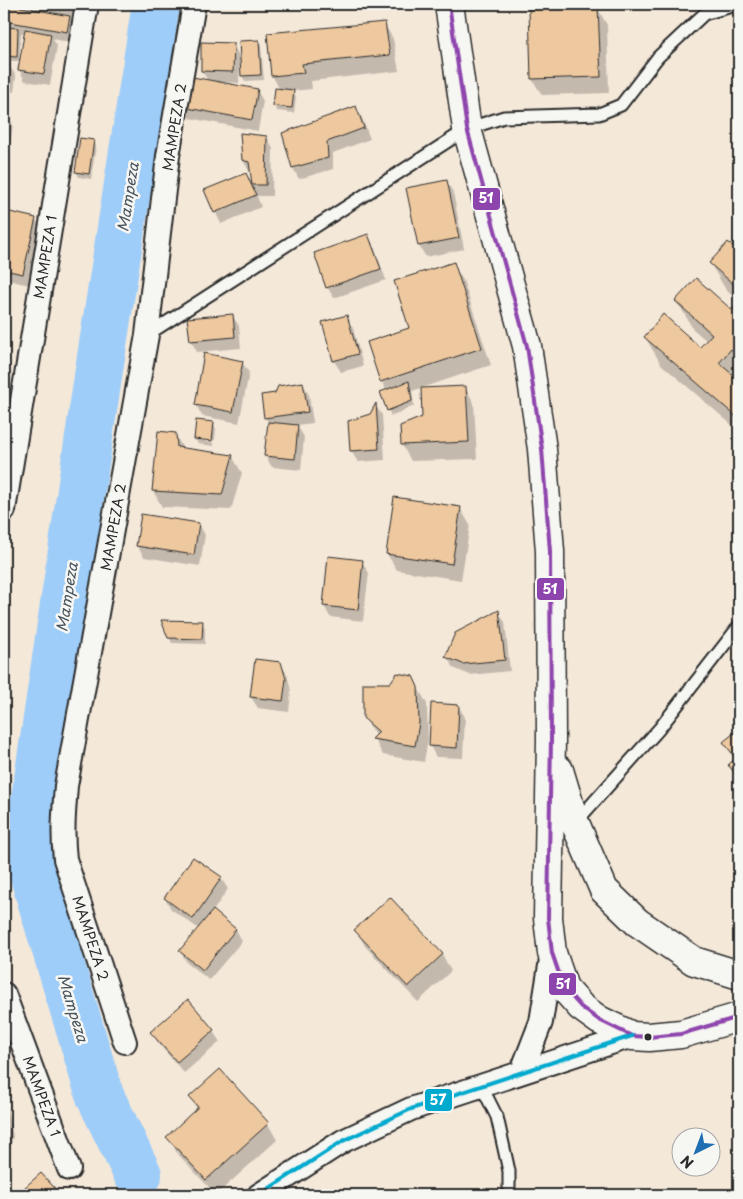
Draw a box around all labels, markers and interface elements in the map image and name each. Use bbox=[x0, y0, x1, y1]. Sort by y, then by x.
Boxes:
street label: MAMPEZA 2 bbox=[157, 82, 191, 172]
water label: Mampeza bbox=[110, 160, 144, 233]
line badge: 51 bbox=[472, 187, 501, 211]
text: 51 bbox=[478, 187, 494, 208]
street label: MAMPEZA 1 bbox=[28, 214, 62, 300]
street label: MAMPEZA 2 bbox=[95, 482, 131, 572]
water label: Mampeza bbox=[49, 560, 83, 633]
line badge: 51 bbox=[536, 577, 565, 601]
text: 51 bbox=[542, 578, 558, 599]
street label: MAMPEZA 2 bbox=[67, 893, 115, 983]
water label: Mampeza bbox=[53, 971, 95, 1045]
line badge: 51 bbox=[548, 972, 577, 996]
text: 51 bbox=[555, 973, 571, 994]
unlabelled marker bbox=[643, 1032, 653, 1042]
street label: MAMPEZA 1 bbox=[18, 1053, 66, 1139]
line badge: 57 bbox=[424, 1088, 453, 1112]
text: 57 bbox=[430, 1089, 447, 1110]
north arrow bbox=[670, 1126, 720, 1176]
text: N bbox=[676, 1151, 698, 1174]

